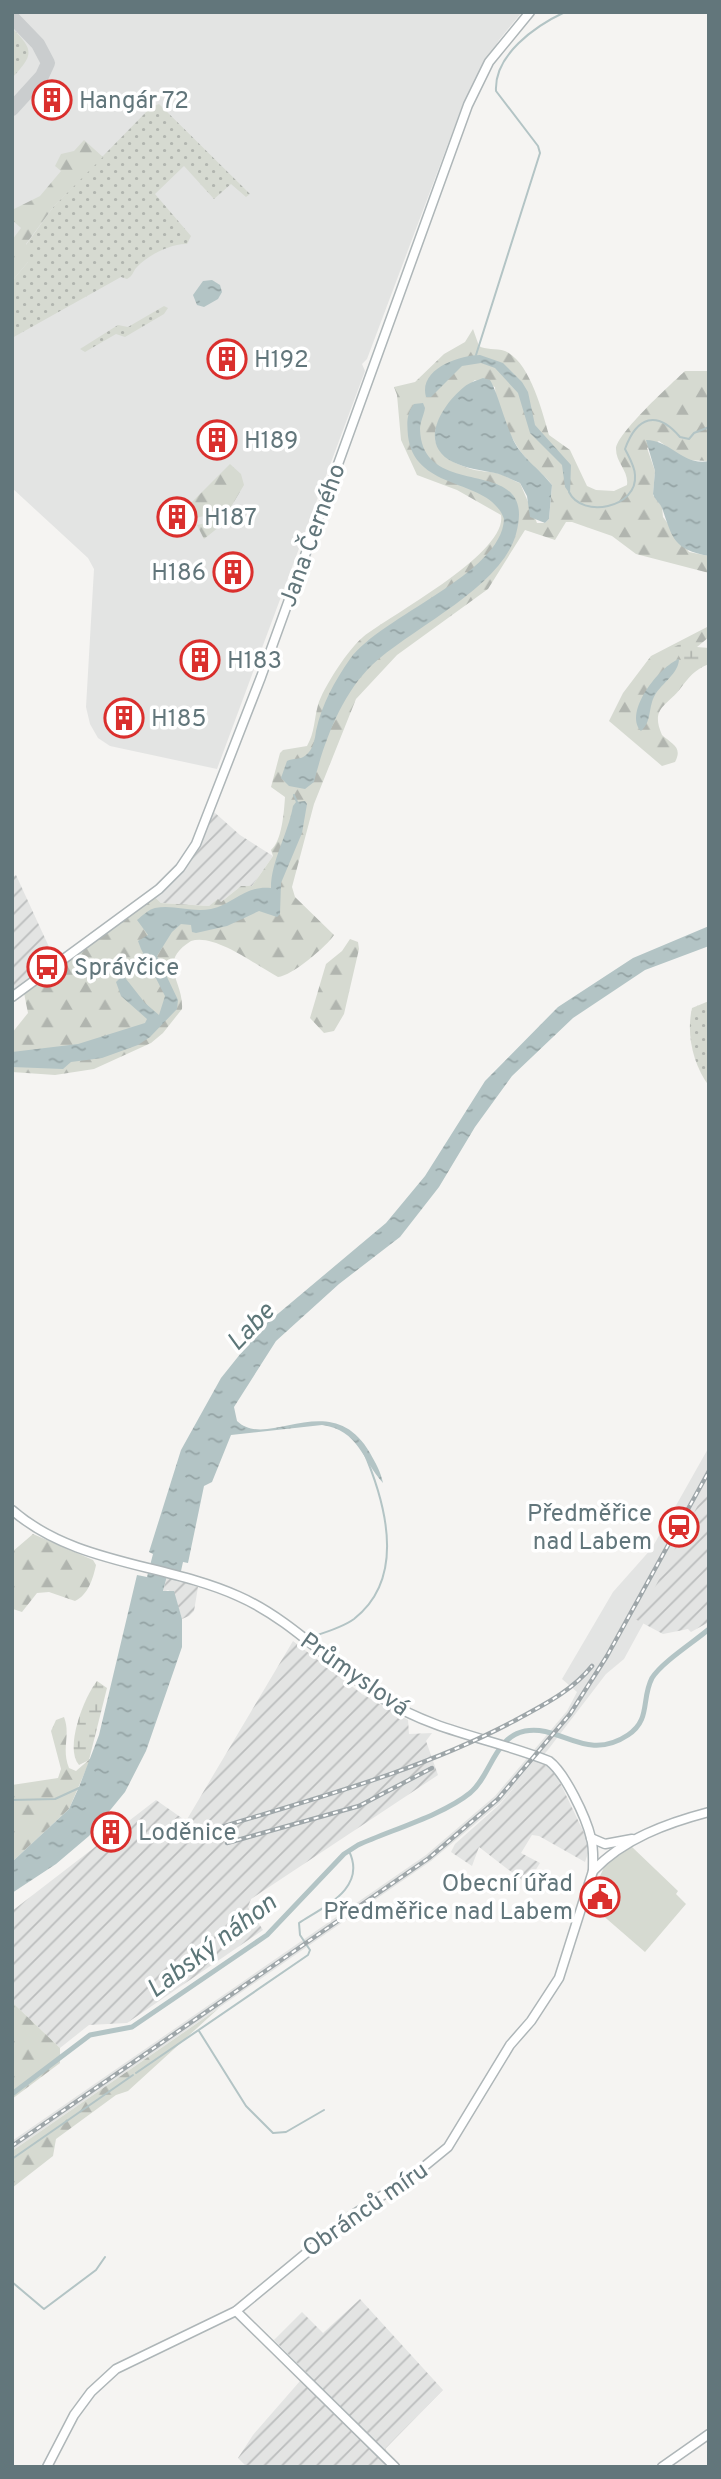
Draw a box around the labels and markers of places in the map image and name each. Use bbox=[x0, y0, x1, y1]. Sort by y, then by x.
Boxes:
building icon: Hangár 72 bbox=[31, 79, 73, 121]
place label: Hangár 72 bbox=[79, 87, 189, 117]
building icon: H192 bbox=[206, 338, 248, 380]
place label: H192 bbox=[254, 346, 309, 376]
building icon: H189 bbox=[196, 419, 238, 461]
place label: H189 bbox=[244, 427, 298, 457]
building icon: H187 bbox=[156, 496, 198, 538]
place label: H187 bbox=[204, 504, 257, 534]
building icon: H186 bbox=[212, 551, 254, 593]
place label: H186 bbox=[151, 559, 206, 589]
building icon: H183 bbox=[179, 639, 221, 681]
place label: H183 bbox=[227, 647, 282, 677]
building icon: H185 bbox=[103, 697, 145, 739]
place label: H185 bbox=[151, 705, 206, 735]
bus stop icon: Správčice bbox=[26, 946, 68, 988]
place label: Správčice bbox=[74, 954, 179, 984]
place label: Předměřice nad Labem bbox=[527, 1500, 652, 1558]
station icon: Předměřice nad Labem bbox=[658, 1506, 700, 1548]
building icon: Loděnice bbox=[90, 1811, 132, 1853]
place label: Loděnice bbox=[138, 1819, 236, 1849]
place label: Obecní úřad Předměřice nad Labem bbox=[323, 1870, 573, 1928]
public building icon: Obecní úřad Předměřice nad Labem bbox=[579, 1876, 621, 1918]

